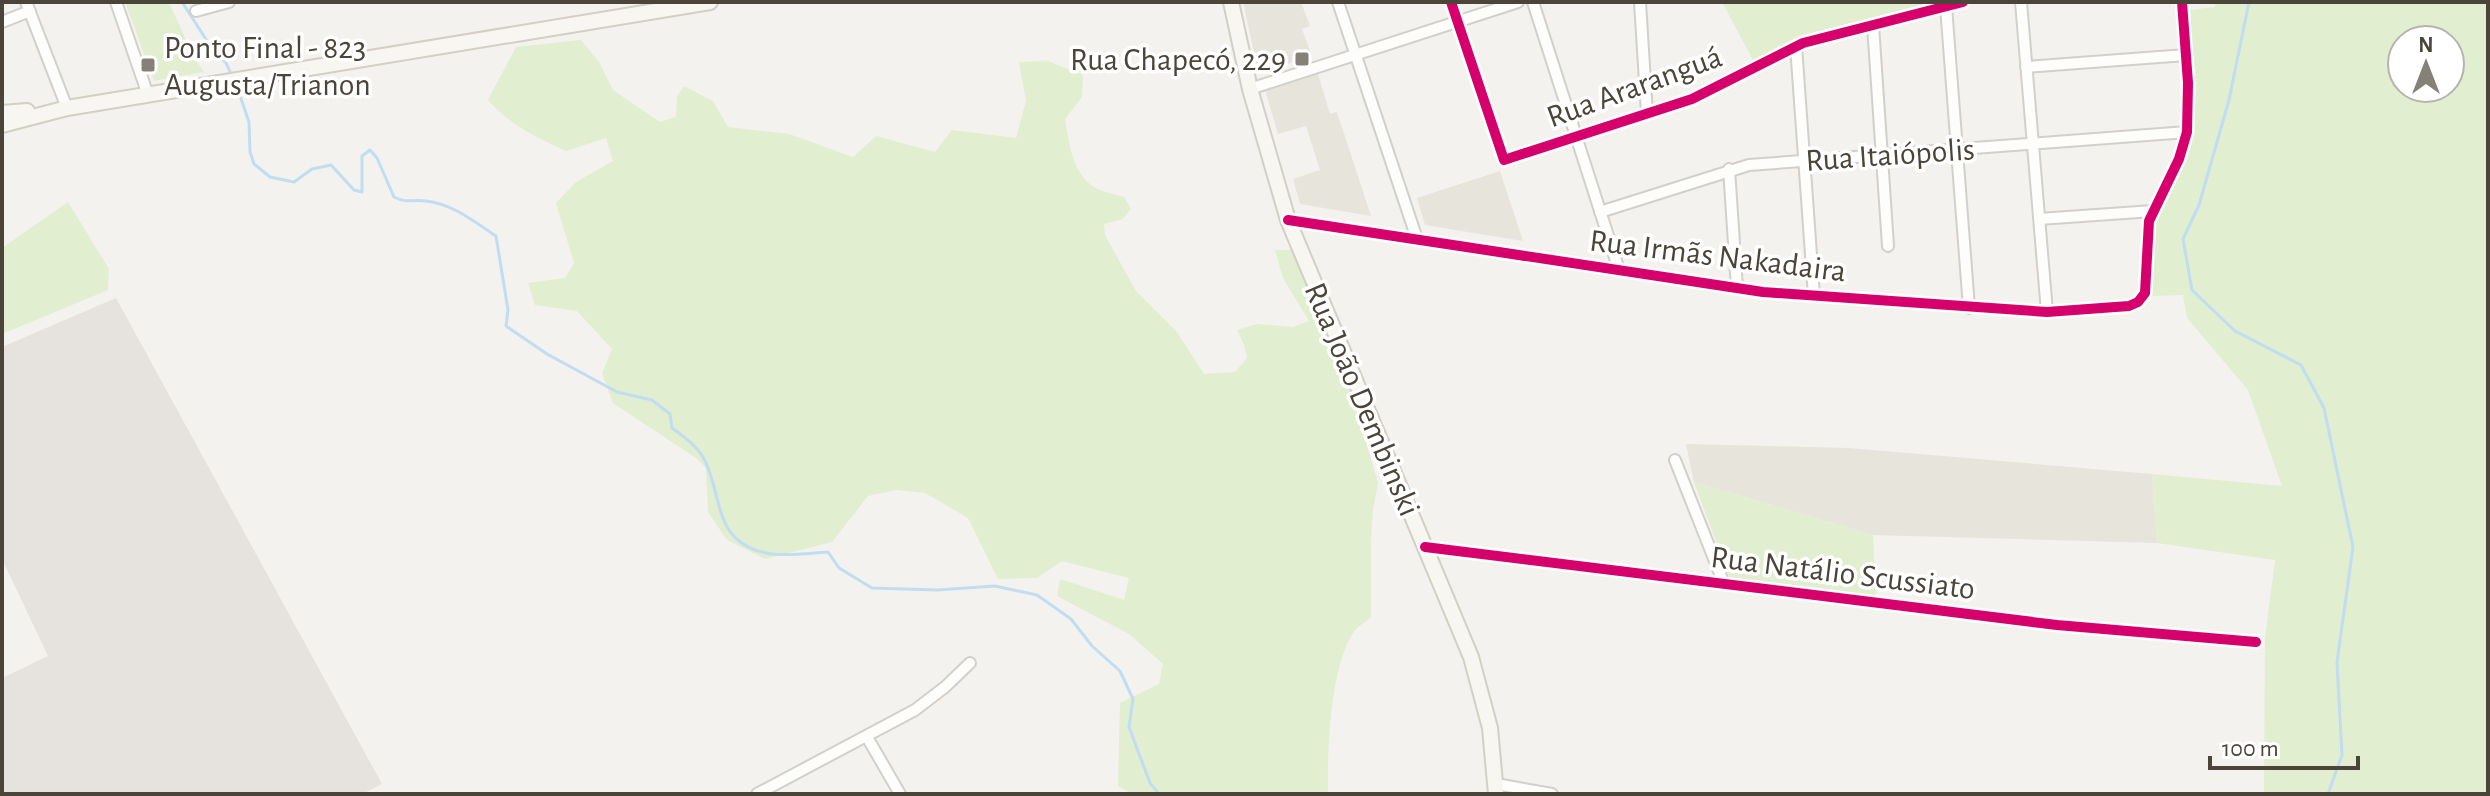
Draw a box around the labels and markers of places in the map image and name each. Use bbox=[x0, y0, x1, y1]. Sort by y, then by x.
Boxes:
place label: Ponto Final - 823 Augusta/Trianon bbox=[164, 32, 371, 101]
place label: Rua Chapecó, 229 bbox=[1070, 44, 1286, 76]
marker: Rua Chapecó, 229 bbox=[1293, 50, 1311, 68]
marker: Ponto Final - 823 Augusta/Trianon bbox=[139, 56, 157, 74]

